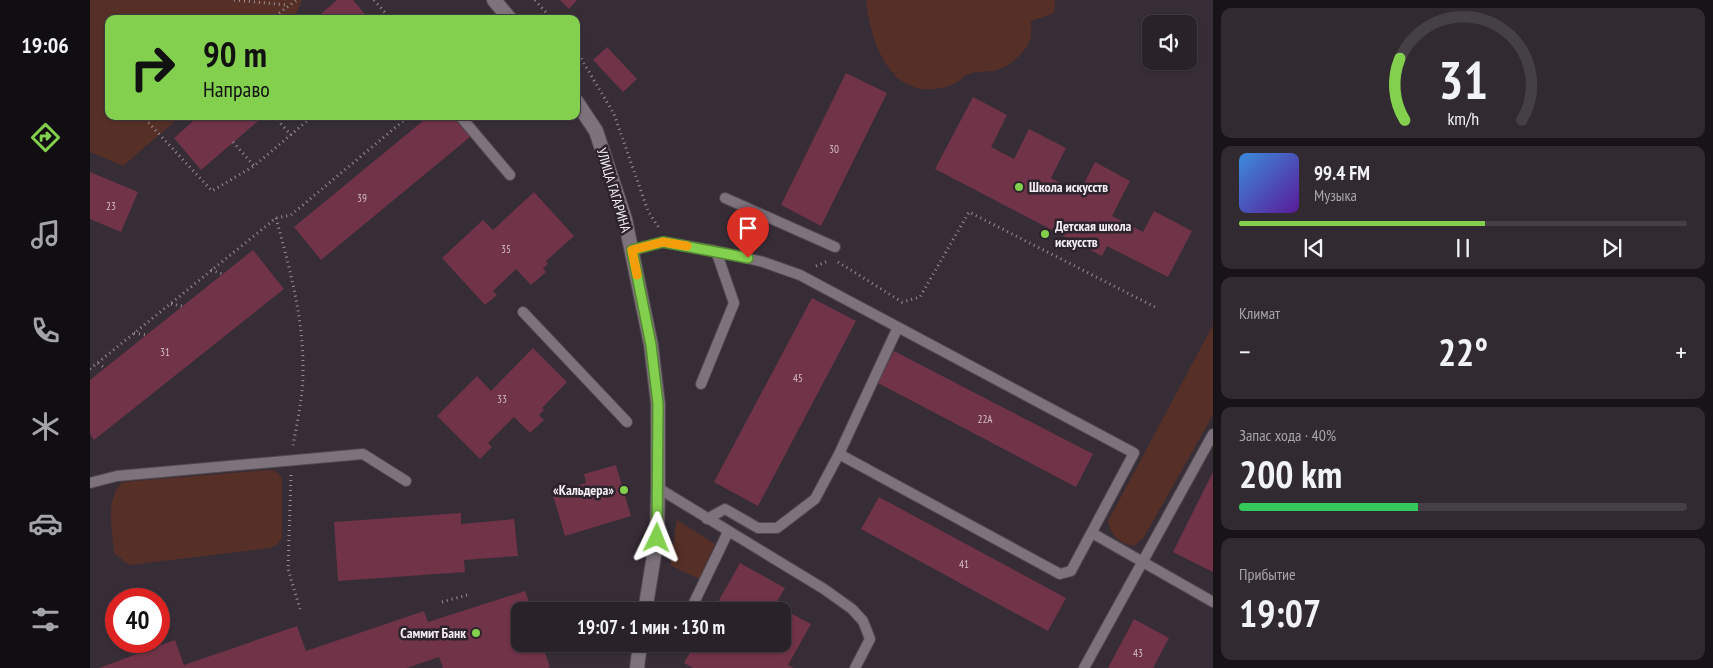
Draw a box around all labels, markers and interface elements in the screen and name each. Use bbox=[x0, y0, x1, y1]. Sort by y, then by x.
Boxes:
map controls bbox=[1142, 15, 1197, 70]
button: sound bbox=[1142, 15, 1197, 70]
text: 19:06 bbox=[21, 31, 69, 59]
text: 90 m bbox=[203, 31, 267, 77]
icon: right bbox=[120, 35, 185, 100]
text: 31 bbox=[1438, 46, 1488, 113]
text: Направо bbox=[203, 75, 270, 103]
text: km/h bbox=[1447, 107, 1479, 130]
icon: directions bbox=[28, 120, 63, 155]
house number: 30 bbox=[829, 142, 839, 156]
street label: УЛИЦА ГАГАРИНА bbox=[593, 146, 635, 235]
text: 99.4 FM bbox=[1314, 161, 1370, 185]
place label: Школа искусств bbox=[1029, 178, 1108, 196]
marker: Школа искусств bbox=[1013, 181, 1025, 193]
text: Музыка bbox=[1314, 185, 1357, 205]
house number: 39 bbox=[357, 191, 367, 205]
house number: 23 bbox=[106, 199, 116, 213]
pin bbox=[727, 207, 769, 258]
icon: arrive bbox=[734, 214, 762, 242]
icon: music bbox=[28, 217, 63, 252]
place label: Детская школа искусств bbox=[1055, 217, 1131, 251]
marker: Детская школа искусств bbox=[1039, 228, 1051, 240]
icon: previous bbox=[1300, 234, 1328, 262]
icon: pause bbox=[1449, 234, 1477, 262]
icon: next bbox=[1598, 234, 1626, 262]
house number: 35 bbox=[501, 242, 511, 256]
text: Климат bbox=[1239, 303, 1280, 323]
icon: phone bbox=[28, 313, 63, 348]
text: 22° bbox=[1438, 327, 1488, 376]
text: − bbox=[1239, 333, 1251, 370]
text: + bbox=[1675, 333, 1687, 370]
house number: 31 bbox=[160, 345, 170, 359]
house number: 45 bbox=[793, 371, 803, 385]
house number: 33 bbox=[497, 392, 507, 406]
icon: climate bbox=[28, 409, 63, 444]
house number: 22А bbox=[977, 412, 993, 426]
text: Запас хода · 40% bbox=[1239, 425, 1336, 445]
text: 200 km bbox=[1239, 449, 1342, 498]
place label: «Кальдера» bbox=[553, 481, 614, 499]
marker: «Кальдера» bbox=[618, 484, 630, 496]
icon: car bbox=[28, 506, 63, 541]
position arrow bbox=[630, 511, 682, 563]
house number: 41 bbox=[959, 557, 969, 571]
text: Прибытие bbox=[1239, 564, 1296, 584]
speed limit sign: 40 bbox=[105, 588, 170, 653]
text: 19:07 bbox=[1239, 588, 1321, 637]
icon: filters bbox=[28, 602, 63, 637]
text: 19:07 · 1 мин · 130 m bbox=[577, 615, 725, 639]
place label: Саммит Банк bbox=[400, 624, 466, 642]
marker: Саммит Банк bbox=[470, 627, 482, 639]
house number: 43 bbox=[1133, 646, 1143, 660]

